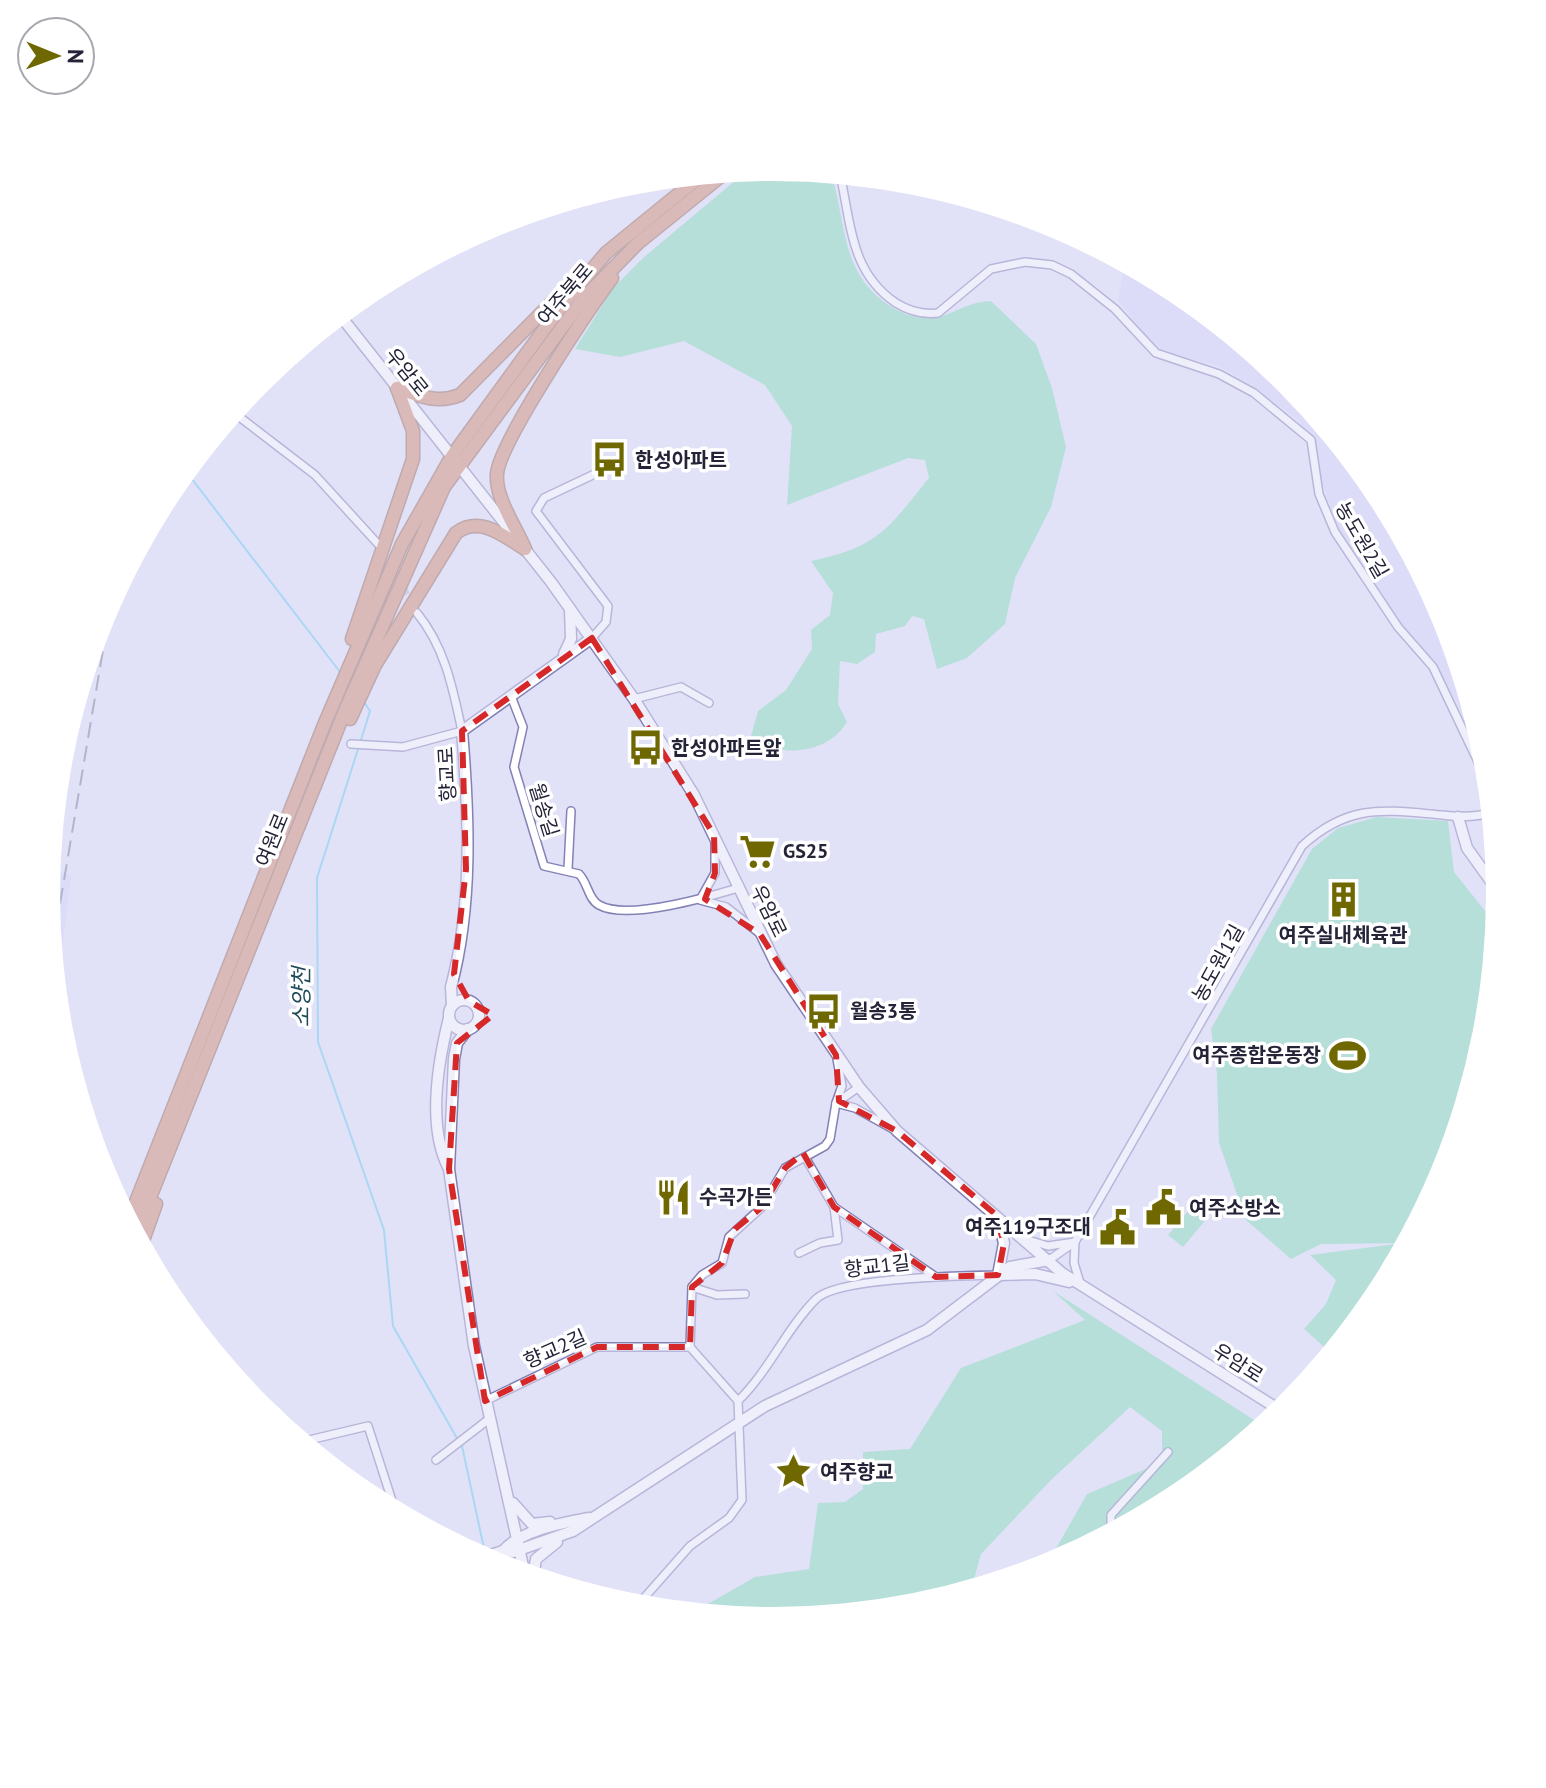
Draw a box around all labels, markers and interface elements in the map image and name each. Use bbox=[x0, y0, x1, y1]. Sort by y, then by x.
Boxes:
north arrow bbox=[16, 16, 96, 96]
text: N bbox=[62, 49, 90, 64]
street label: 여주북로 bbox=[531, 257, 599, 331]
street label: 우암로 bbox=[380, 342, 434, 402]
bus stop icon: 한성아파트 bbox=[590, 441, 628, 479]
place label: 한성아파트 bbox=[635, 447, 727, 473]
street label: 농도원2길 bbox=[1330, 497, 1394, 583]
bus stop icon: 한성아파트앞 bbox=[626, 729, 664, 767]
place label: 한성아파트앞 bbox=[671, 735, 782, 761]
street label: 향교로 bbox=[433, 746, 461, 802]
street label: 월송길 bbox=[523, 780, 565, 840]
street label: 여원로 bbox=[250, 810, 294, 870]
supermarket icon: GS25 bbox=[738, 832, 776, 870]
place label: GS25 bbox=[783, 838, 828, 864]
street label: 우암로 bbox=[745, 880, 793, 942]
building icon: 여주실내체육관 bbox=[1324, 881, 1362, 919]
street label: 농도원1길 bbox=[1186, 920, 1250, 1006]
place label: 여주실내체육관 bbox=[1279, 922, 1408, 948]
water label: 소양천 bbox=[287, 964, 315, 1027]
bus stop icon: 월송3통 bbox=[805, 992, 843, 1030]
place label: 월송3통 bbox=[850, 998, 917, 1024]
sports icon: 여주종합운동장 bbox=[1328, 1036, 1366, 1074]
place label: 여주종합운동장 bbox=[1192, 1042, 1321, 1068]
restaurant icon: 수곡가든 bbox=[654, 1178, 692, 1216]
place label: 수곡가든 bbox=[699, 1184, 773, 1210]
public building icon: 여주소방소 bbox=[1144, 1189, 1182, 1227]
place label: 여주소방소 bbox=[1189, 1195, 1281, 1221]
public building icon: 여주119구조대 bbox=[1098, 1208, 1136, 1246]
place label: 여주119구조대 bbox=[965, 1214, 1091, 1240]
street label: 향교1길 bbox=[843, 1249, 911, 1283]
street label: 향교2길 bbox=[520, 1324, 590, 1374]
street label: 우암로 bbox=[1208, 1337, 1268, 1389]
place icon: 여주향교 bbox=[775, 1453, 813, 1491]
place label: 여주향교 bbox=[820, 1459, 894, 1485]

